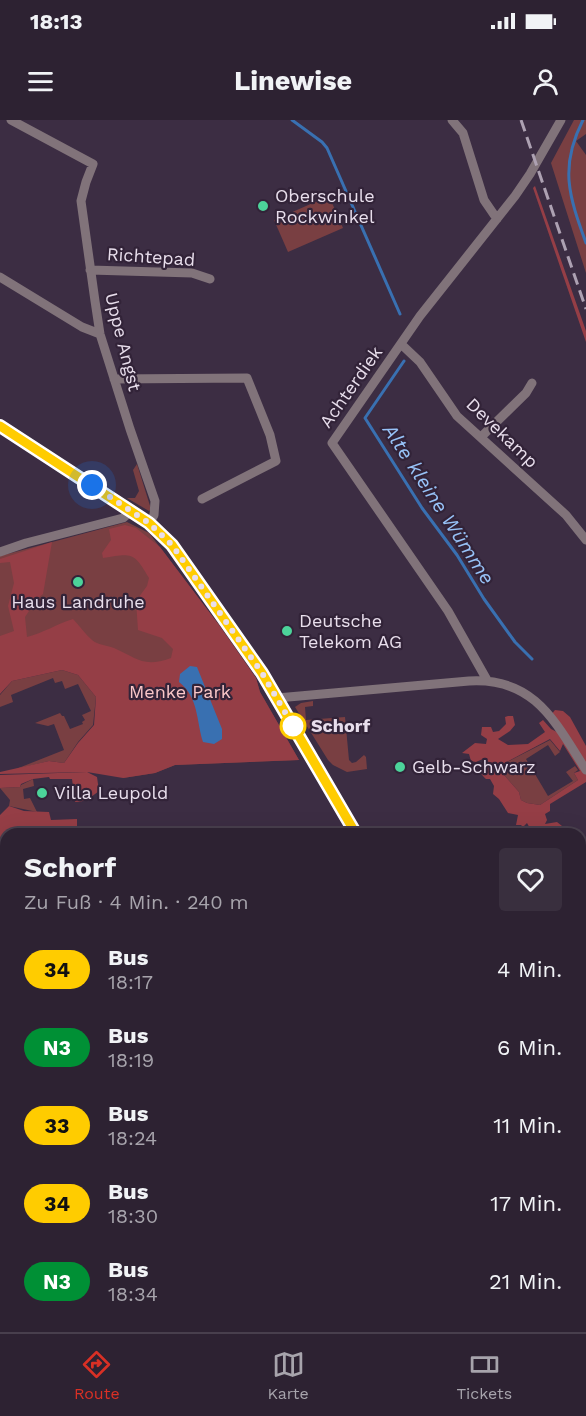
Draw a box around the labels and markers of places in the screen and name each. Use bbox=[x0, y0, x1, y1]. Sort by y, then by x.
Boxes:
place label: Oberschule Rockwinkel bbox=[275, 185, 375, 227]
marker: Oberschule Rockwinkel bbox=[256, 199, 270, 213]
marker: Haus Landruhe bbox=[71, 575, 85, 589]
place label: Haus Landruhe bbox=[11, 591, 145, 612]
place label: Deutsche Telekom AG bbox=[299, 610, 402, 652]
marker: Deutsche Telekom AG bbox=[280, 624, 294, 638]
marker: Schorf bbox=[280, 713, 306, 739]
place label: Schorf bbox=[311, 715, 371, 736]
place label: Gelb-Schwarz bbox=[412, 756, 536, 777]
marker: Gelb-Schwarz bbox=[393, 760, 407, 774]
place label: Villa Leupold bbox=[54, 782, 168, 803]
marker: Villa Leupold bbox=[35, 786, 49, 800]

